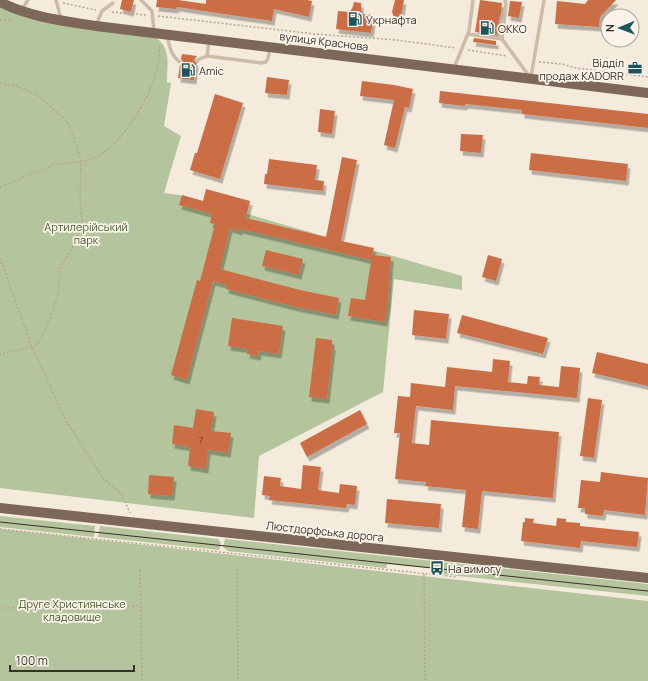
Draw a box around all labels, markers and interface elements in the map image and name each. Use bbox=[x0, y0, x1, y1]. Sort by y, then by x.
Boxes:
north arrow bbox=[600, 8, 640, 48]
fuel station icon: Укрнафта bbox=[347, 11, 363, 27]
place label: Укрнафта bbox=[366, 12, 417, 27]
fuel station icon: ОККО bbox=[479, 20, 495, 36]
place label: ОККО bbox=[498, 21, 527, 36]
text: N bbox=[602, 24, 617, 32]
street label: вулиця Краснова bbox=[279, 28, 369, 54]
place label: Відділ продаж KADORR bbox=[539, 55, 624, 83]
office icon: Відділ продаж KADORR bbox=[627, 60, 643, 76]
fuel station icon: Amic bbox=[180, 62, 196, 78]
place label: Amic bbox=[199, 63, 224, 78]
park label: Артилерійський парк bbox=[44, 219, 128, 247]
house number: 7 bbox=[199, 433, 204, 446]
street label: Люстдорфська дорога bbox=[265, 517, 385, 545]
bus stop icon: На вимогу bbox=[429, 560, 445, 576]
place label: На вимогу bbox=[448, 561, 501, 576]
park label: Друге Християнське кладовище bbox=[18, 596, 126, 624]
scale bar bbox=[10, 647, 134, 673]
text: 100 m bbox=[16, 652, 48, 669]

